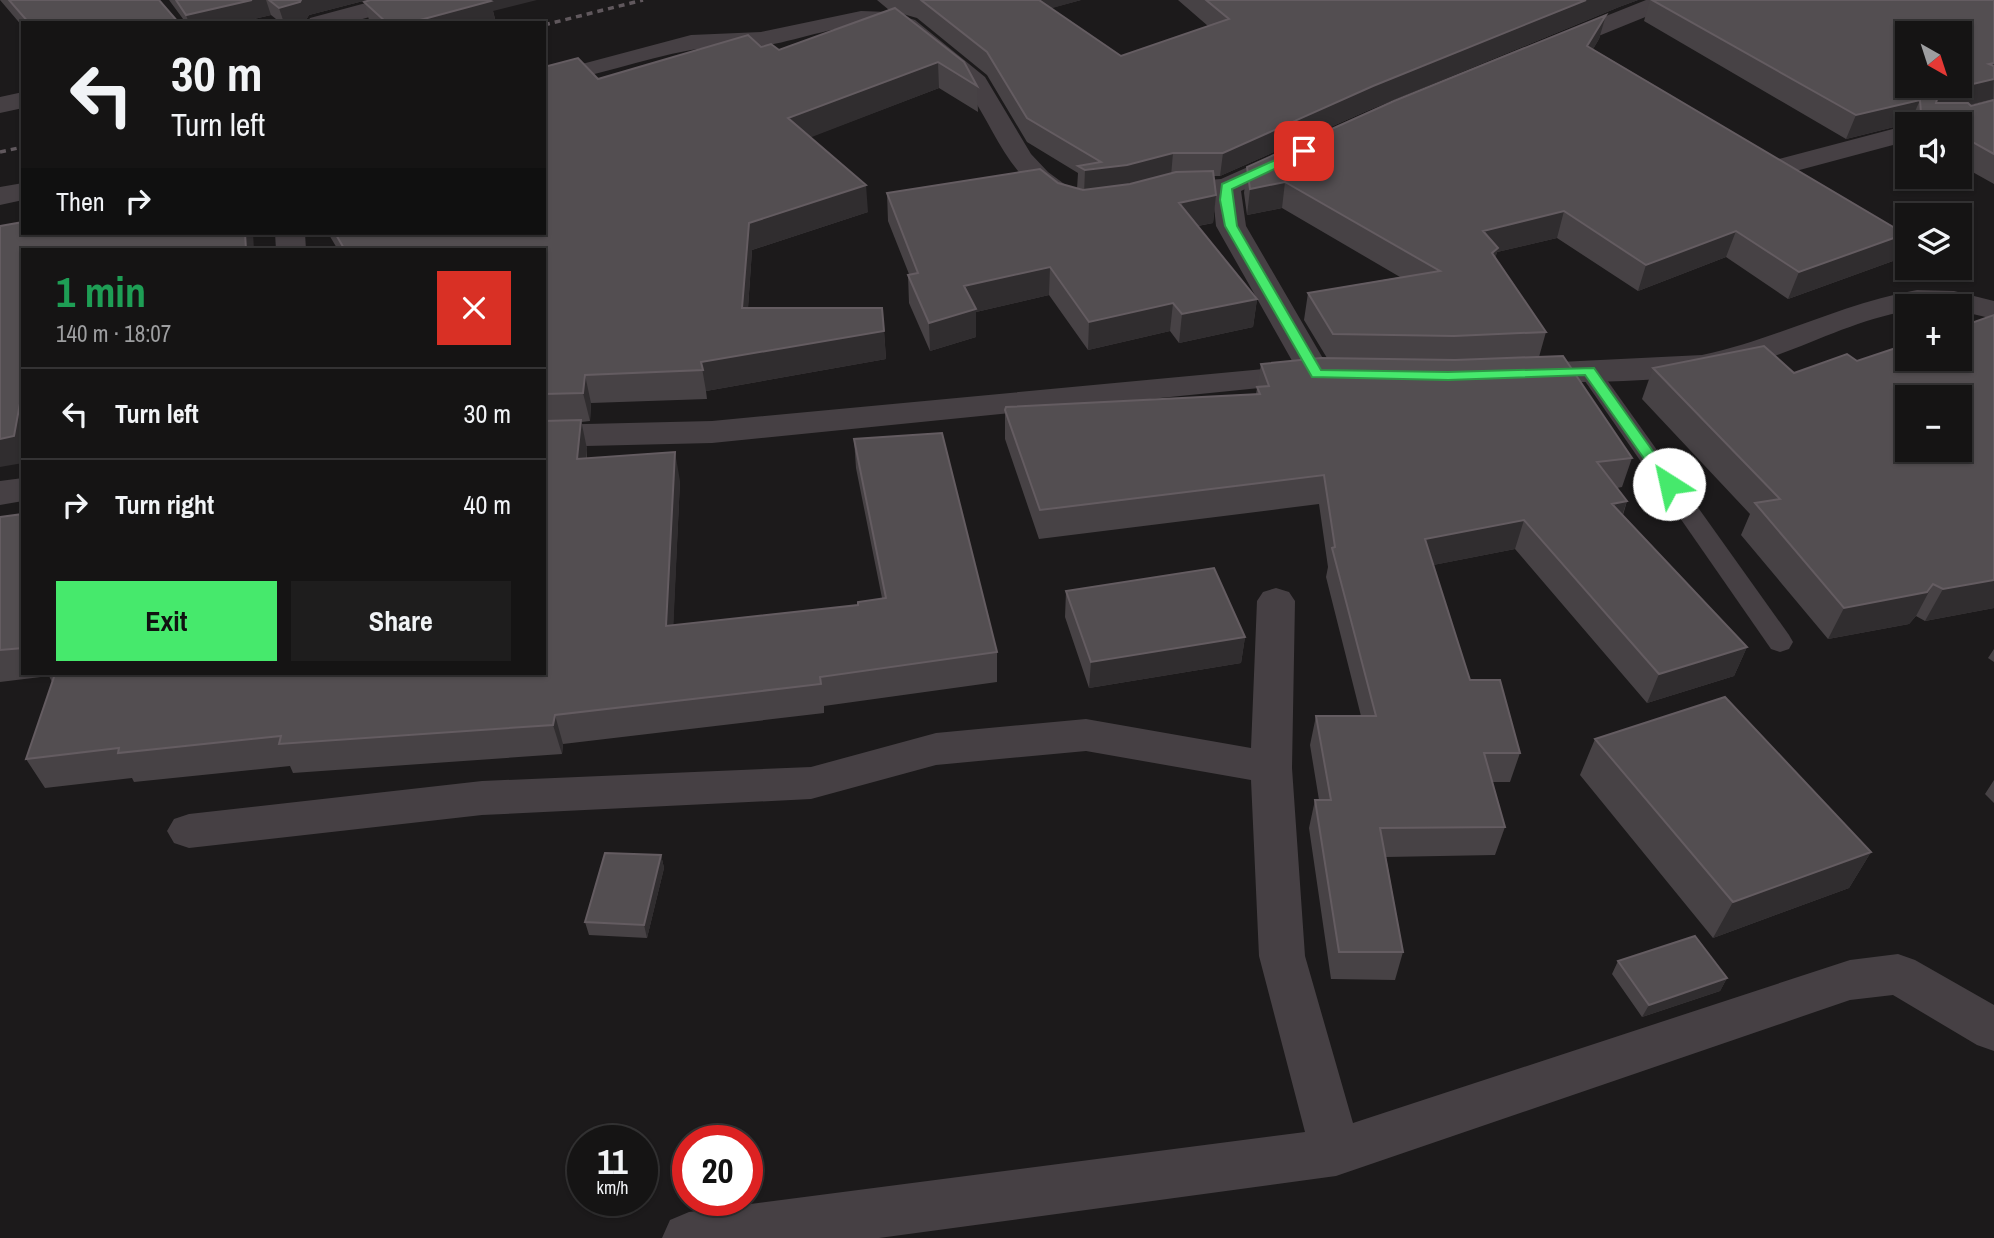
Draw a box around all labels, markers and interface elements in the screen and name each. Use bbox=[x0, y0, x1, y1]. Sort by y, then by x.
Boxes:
north arrow bbox=[1895, 21, 1972, 98]
map controls bbox=[1895, 21, 1972, 462]
text: 30 m bbox=[171, 40, 263, 106]
icon: left bbox=[56, 49, 147, 140]
text: Turn left bbox=[171, 103, 265, 146]
button: sound bbox=[1895, 112, 1972, 189]
pin bbox=[1274, 121, 1334, 181]
icon: arrive bbox=[1285, 132, 1323, 170]
icon: right bbox=[119, 182, 157, 220]
text: Then bbox=[56, 184, 105, 219]
button: layers bbox=[1895, 203, 1972, 280]
text: 1 min bbox=[56, 264, 146, 320]
button: close bbox=[437, 271, 511, 345]
button: + bbox=[1895, 294, 1972, 371]
text: 140 m · 18:07 bbox=[56, 318, 171, 349]
button: − bbox=[1895, 385, 1972, 462]
icon: left bbox=[56, 395, 94, 433]
text: Turn left bbox=[115, 396, 199, 431]
text: 30 m bbox=[464, 396, 511, 431]
position arrow bbox=[1632, 447, 1706, 521]
icon: right bbox=[56, 486, 94, 524]
text: Turn right bbox=[115, 487, 214, 522]
text: 40 m bbox=[464, 487, 511, 522]
button: Exit bbox=[56, 581, 277, 661]
button: Share bbox=[291, 581, 511, 661]
speed limit sign: 20 bbox=[672, 1125, 763, 1216]
text: 11 bbox=[597, 1138, 628, 1185]
text: km/h bbox=[597, 1175, 629, 1200]

